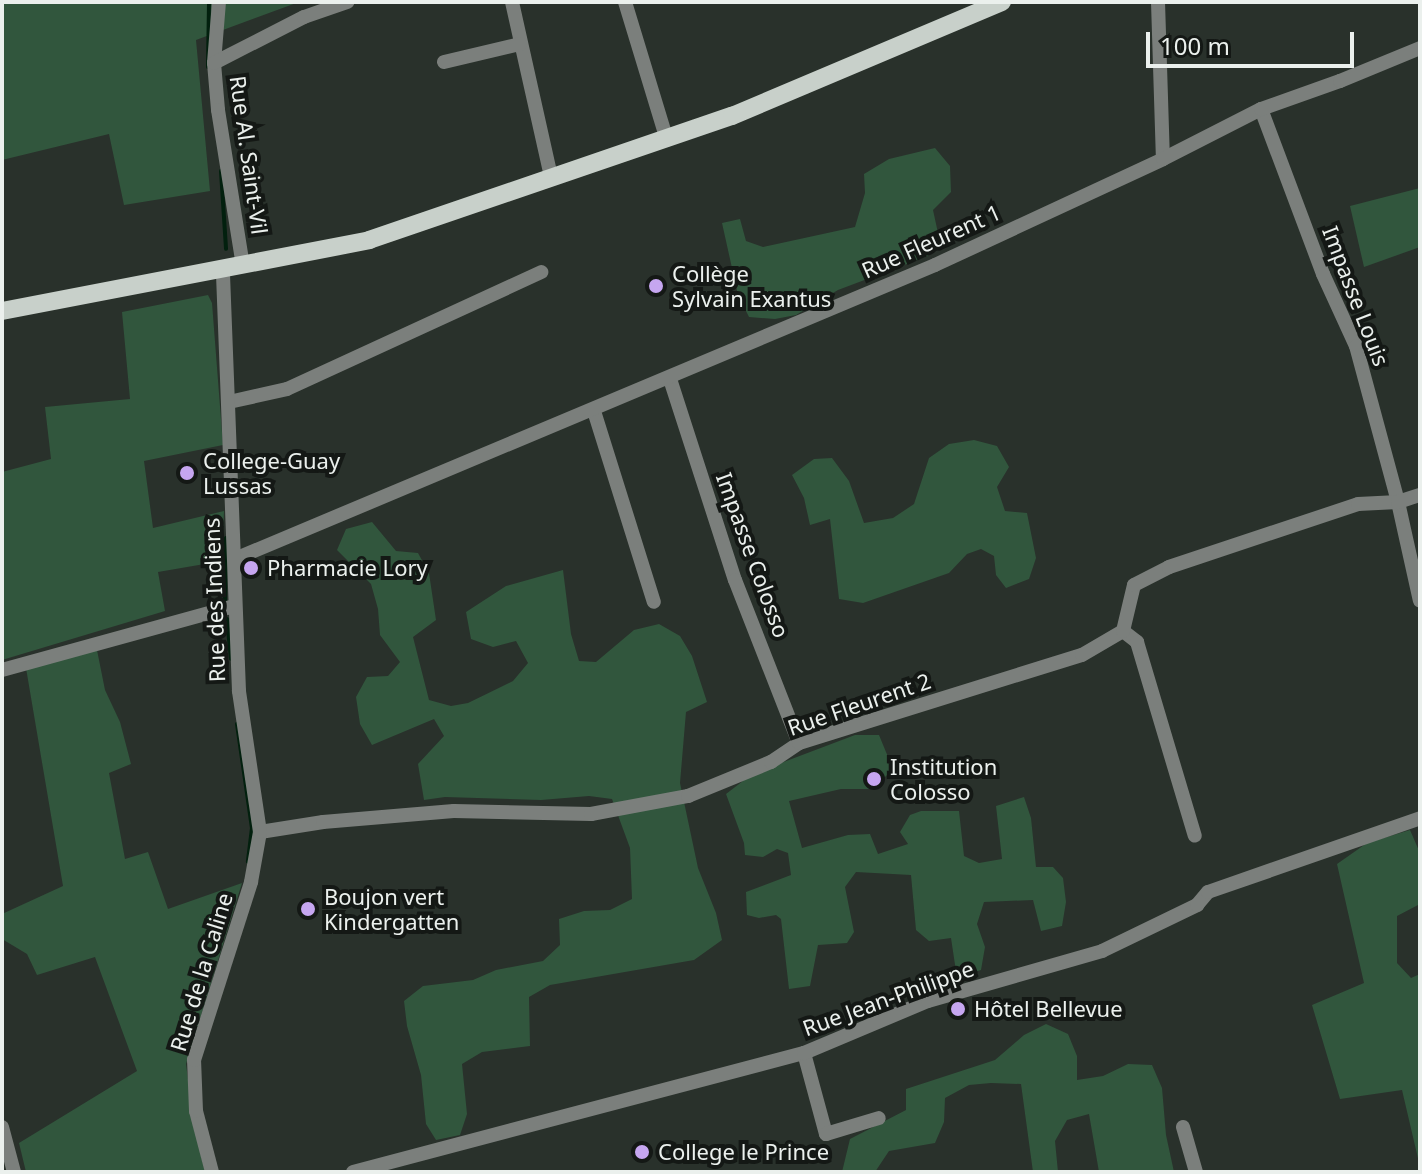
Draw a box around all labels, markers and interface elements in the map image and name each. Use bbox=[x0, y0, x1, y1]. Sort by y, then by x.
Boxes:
scale bar bbox=[1150, 16, 1358, 66]
text: 100 m bbox=[1160, 29, 1230, 62]
street label: Rue Al. Saint-Vil bbox=[225, 74, 273, 236]
street label: Rue Fleurent 1 bbox=[857, 199, 1005, 283]
street label: Impasse Louis bbox=[1317, 222, 1395, 370]
place label: Collège Sylvain Exantus bbox=[672, 260, 831, 312]
marker: Collège Sylvain Exantus bbox=[647, 277, 665, 295]
place label: College-Guay Lussas bbox=[203, 447, 340, 498]
marker: College-Guay Lussas bbox=[178, 464, 196, 482]
street label: Impasse Colosso bbox=[711, 469, 795, 641]
street label: Rue des Indiens bbox=[198, 517, 230, 683]
place label: Pharmacie Lory bbox=[267, 555, 428, 581]
marker: Pharmacie Lory bbox=[242, 559, 260, 577]
street label: Rue Fleurent 2 bbox=[784, 667, 934, 741]
place label: Institution Colosso bbox=[890, 753, 997, 804]
marker: Institution Colosso bbox=[865, 770, 883, 788]
place label: Boujon vert Kindergatten bbox=[324, 883, 459, 934]
street label: Rue de la Caline bbox=[164, 890, 238, 1054]
marker: Boujon vert Kindergatten bbox=[299, 900, 317, 918]
street label: Rue Jean-Philippe bbox=[799, 955, 977, 1041]
place label: Hôtel Bellevue bbox=[974, 996, 1123, 1022]
marker: Hôtel Bellevue bbox=[949, 1000, 967, 1018]
place label: College le Prince bbox=[658, 1139, 829, 1165]
marker: College le Prince bbox=[633, 1143, 651, 1161]

